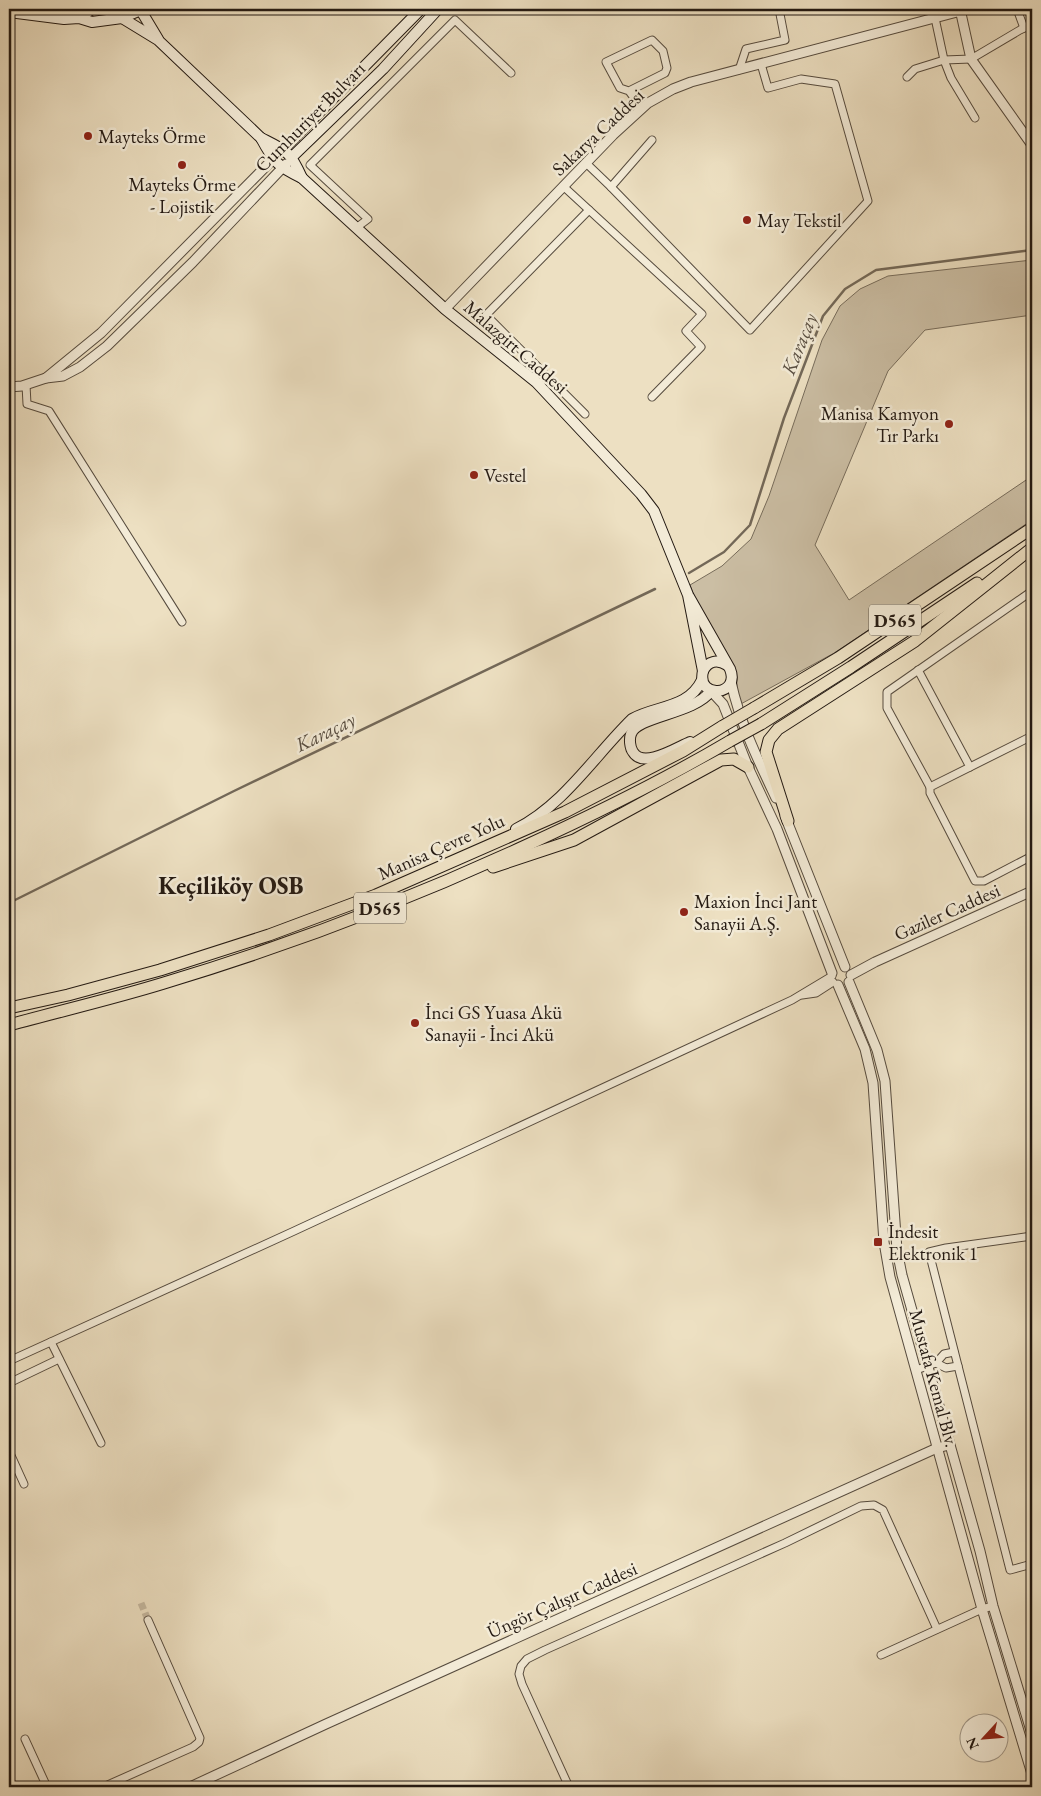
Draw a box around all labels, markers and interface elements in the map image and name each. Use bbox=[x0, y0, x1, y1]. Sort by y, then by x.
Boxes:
street label: Cumhuriyet Bulvarı bbox=[249, 56, 371, 178]
street label: Sakarya Caddesi bbox=[547, 83, 650, 181]
place label: Mayteks Örme bbox=[98, 124, 206, 149]
marker: Mayteks Örme bbox=[82, 130, 94, 142]
marker: Mayteks Örme - Lojistik bbox=[176, 159, 188, 171]
place label: Mayteks Örme - Lojistik bbox=[128, 172, 236, 219]
place label: May Tekstil bbox=[757, 208, 842, 233]
marker: May Tekstil bbox=[741, 214, 753, 226]
street label: Malazgirt Caddesi bbox=[458, 295, 574, 400]
water label: Karaçay bbox=[775, 310, 823, 379]
place label: Manisa Kamyon Tır Parkı bbox=[821, 401, 939, 448]
marker: Manisa Kamyon Tır Parkı bbox=[943, 418, 955, 430]
place label: Vestel bbox=[484, 463, 527, 488]
marker: Vestel bbox=[468, 469, 480, 481]
road number: D565 bbox=[869, 604, 921, 636]
water label: Karaçay bbox=[290, 706, 359, 758]
street label: Manisa Çevre Yolu bbox=[374, 808, 508, 886]
district label: Keçiliköy OSB bbox=[158, 870, 304, 902]
street label: Gaziler Caddesi bbox=[890, 877, 1004, 947]
place label: Maxion İnci Jant Sanayii A.Ş. bbox=[694, 889, 817, 936]
road number: D565 bbox=[354, 892, 406, 924]
marker: Maxion İnci Jant Sanayii A.Ş. bbox=[678, 906, 690, 918]
place label: İnci GS Yuasa Akü Sanayii - İnci Akü bbox=[425, 1000, 562, 1047]
marker: İnci GS Yuasa Akü Sanayii - İnci Akü bbox=[409, 1017, 421, 1029]
place label: İndesit Elektronik 1 bbox=[888, 1219, 978, 1266]
marker: İndesit Elektronik 1 bbox=[872, 1236, 884, 1248]
street label: Mustafa Kemal Blv. bbox=[904, 1306, 964, 1450]
street label: Üngör Çalışır Caddesi bbox=[483, 1556, 641, 1644]
north arrow bbox=[958, 1714, 1008, 1764]
text: N bbox=[961, 1734, 983, 1753]

